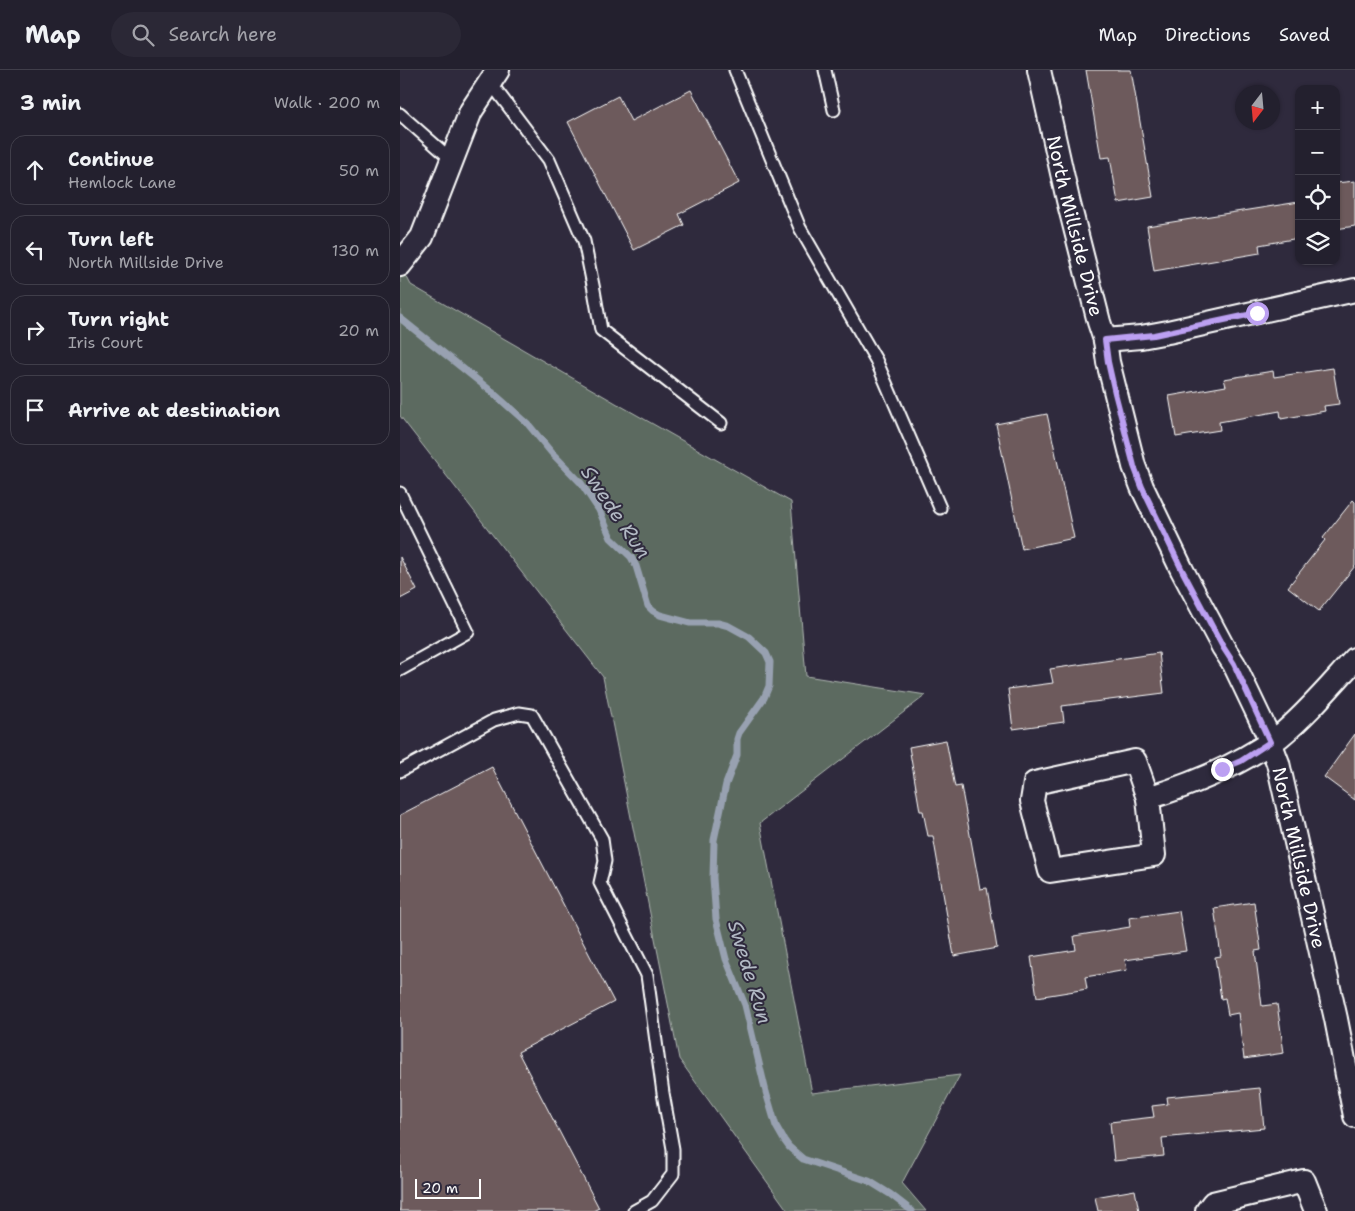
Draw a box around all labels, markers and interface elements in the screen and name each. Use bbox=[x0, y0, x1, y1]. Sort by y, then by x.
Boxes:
search box bbox=[111, 12, 461, 57]
text: Map bbox=[25, 19, 81, 51]
icon: search bbox=[129, 21, 157, 49]
text: Search here bbox=[169, 22, 277, 47]
text: Map bbox=[1099, 23, 1137, 47]
text: Directions bbox=[1165, 23, 1251, 47]
text: Saved bbox=[1279, 23, 1330, 47]
north arrow bbox=[1235, 85, 1280, 130]
map controls bbox=[1295, 85, 1340, 265]
button: + bbox=[1295, 85, 1340, 130]
text: 3 min bbox=[20, 89, 81, 117]
text: Walk · 200 m bbox=[274, 92, 380, 113]
button: − bbox=[1295, 130, 1340, 175]
street label: North Millside Drive bbox=[1041, 133, 1110, 319]
text: Continue bbox=[68, 147, 154, 172]
icon: ahead bbox=[21, 156, 49, 184]
text: 50 m bbox=[339, 160, 379, 181]
text: Hemlock Lane bbox=[68, 172, 176, 193]
button: locate bbox=[1295, 175, 1340, 220]
button: layers bbox=[1295, 220, 1340, 265]
text: Turn left bbox=[68, 227, 154, 252]
icon: left bbox=[21, 236, 49, 264]
text: 130 m bbox=[332, 240, 379, 261]
text: North Millside Drive bbox=[68, 252, 224, 273]
route start bbox=[1246, 302, 1269, 325]
text: Turn right bbox=[68, 307, 169, 332]
icon: right bbox=[21, 316, 49, 344]
text: 20 m bbox=[338, 320, 379, 341]
text: Iris Court bbox=[68, 332, 143, 353]
icon: arrive bbox=[21, 396, 49, 424]
text: Arrive at destination bbox=[68, 398, 280, 423]
water label: Swede Run bbox=[575, 460, 657, 564]
route end bbox=[1211, 758, 1234, 781]
street label: North Millside Drive bbox=[1267, 765, 1332, 951]
water label: Swede Run bbox=[722, 917, 778, 1027]
scale bar bbox=[415, 1176, 481, 1199]
text: 20 m bbox=[422, 1179, 458, 1197]

